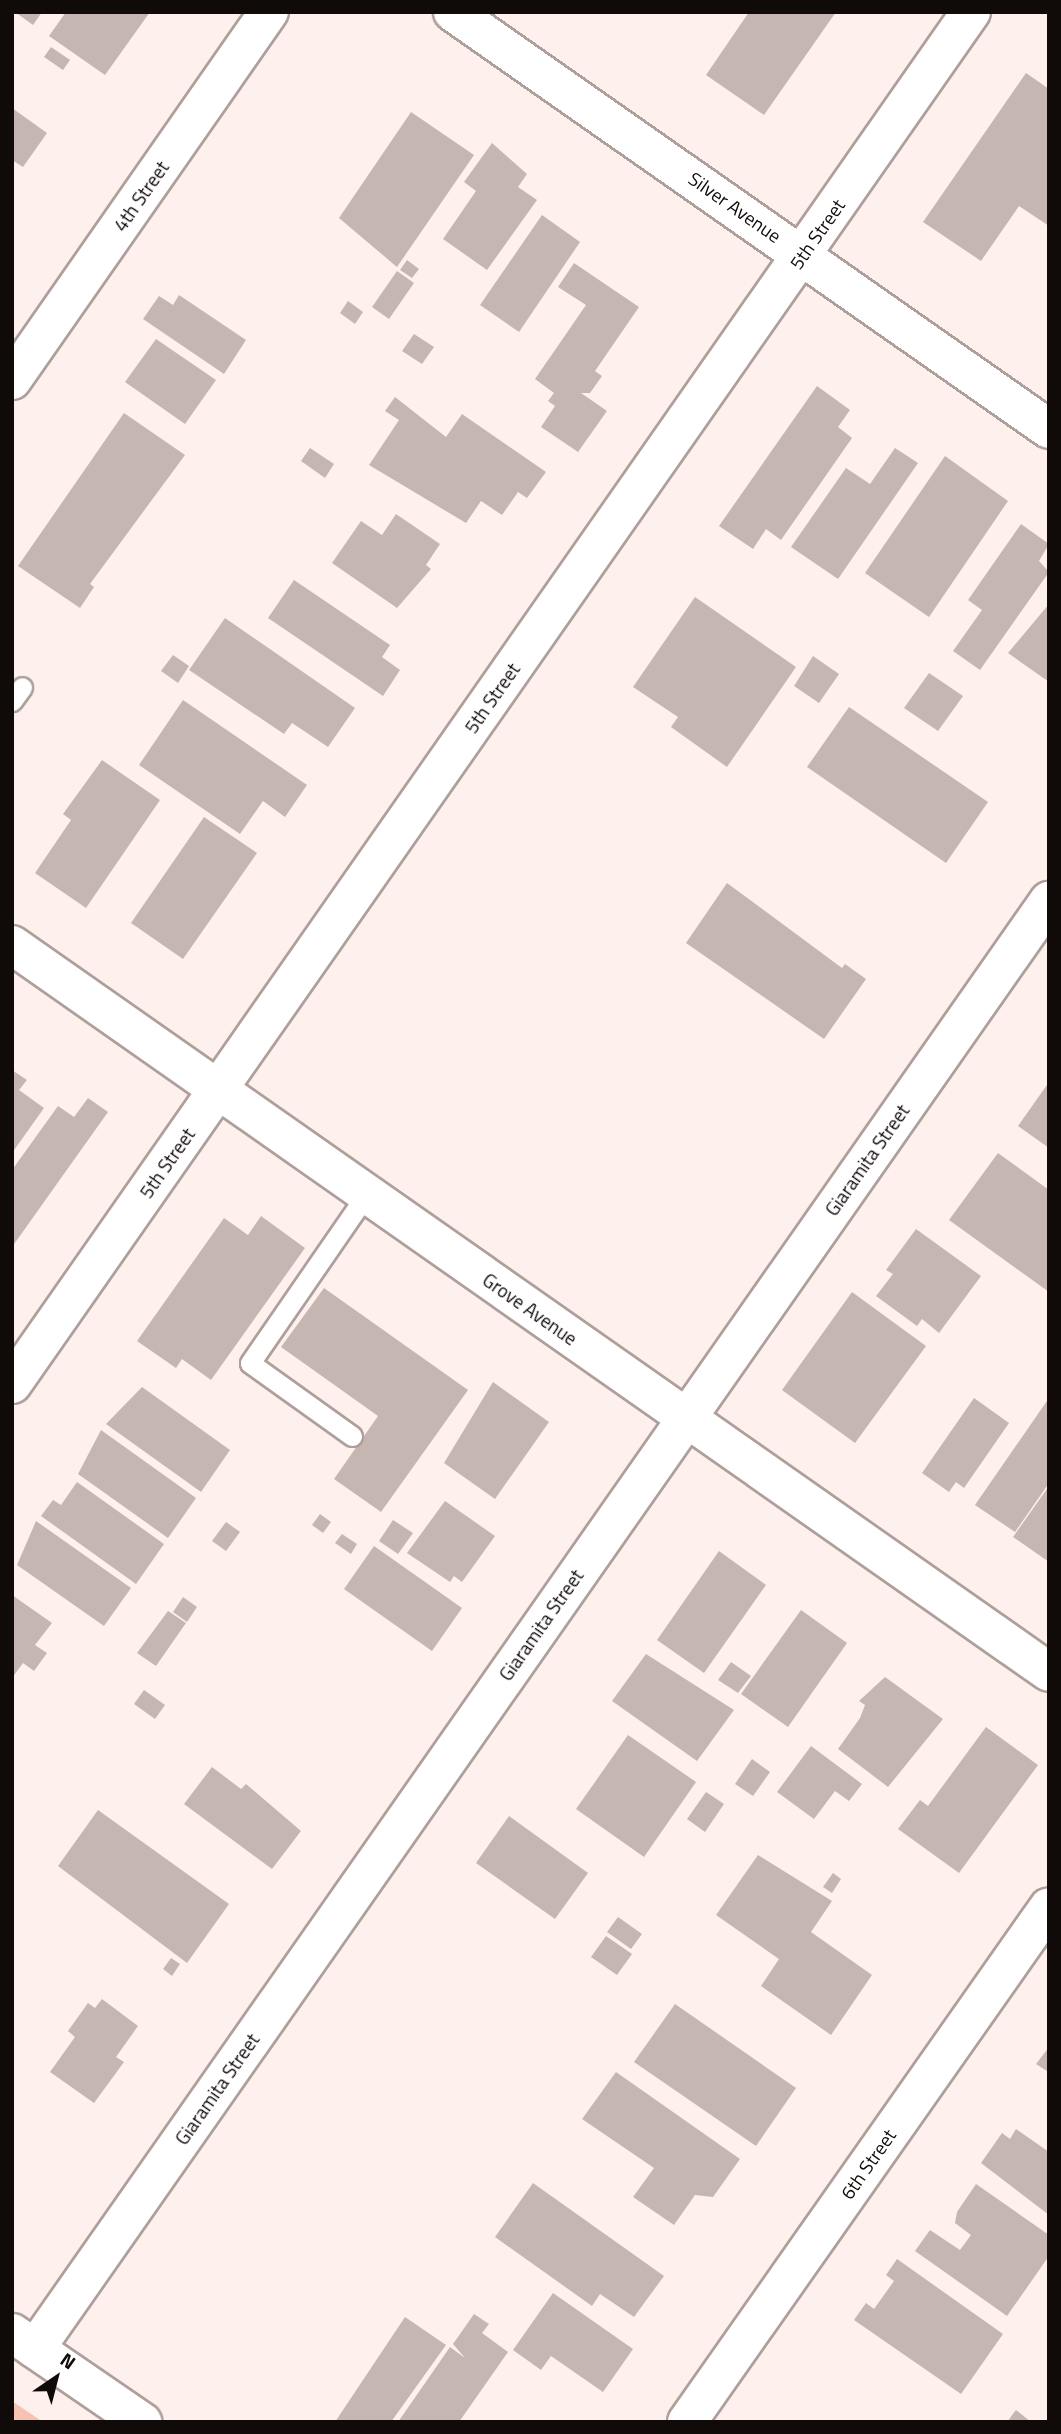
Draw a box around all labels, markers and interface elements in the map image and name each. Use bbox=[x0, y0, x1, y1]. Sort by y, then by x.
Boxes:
street label: 4th Street bbox=[109, 156, 173, 236]
street label: Silver Avenue bbox=[684, 167, 786, 247]
street label: 5th Street bbox=[785, 194, 849, 274]
street label: 5th Street bbox=[460, 658, 524, 738]
street label: Giaramita Street bbox=[820, 1100, 914, 1220]
street label: 5th Street bbox=[135, 1123, 199, 1203]
street label: Grove Avenue bbox=[478, 1268, 582, 1350]
street label: Giaramita Street bbox=[494, 1565, 588, 1685]
street label: Giaramita Street bbox=[170, 2029, 264, 2149]
street label: 6th Street bbox=[836, 2124, 900, 2204]
north arrow bbox=[21, 2343, 91, 2413]
text: N bbox=[55, 2345, 82, 2376]

